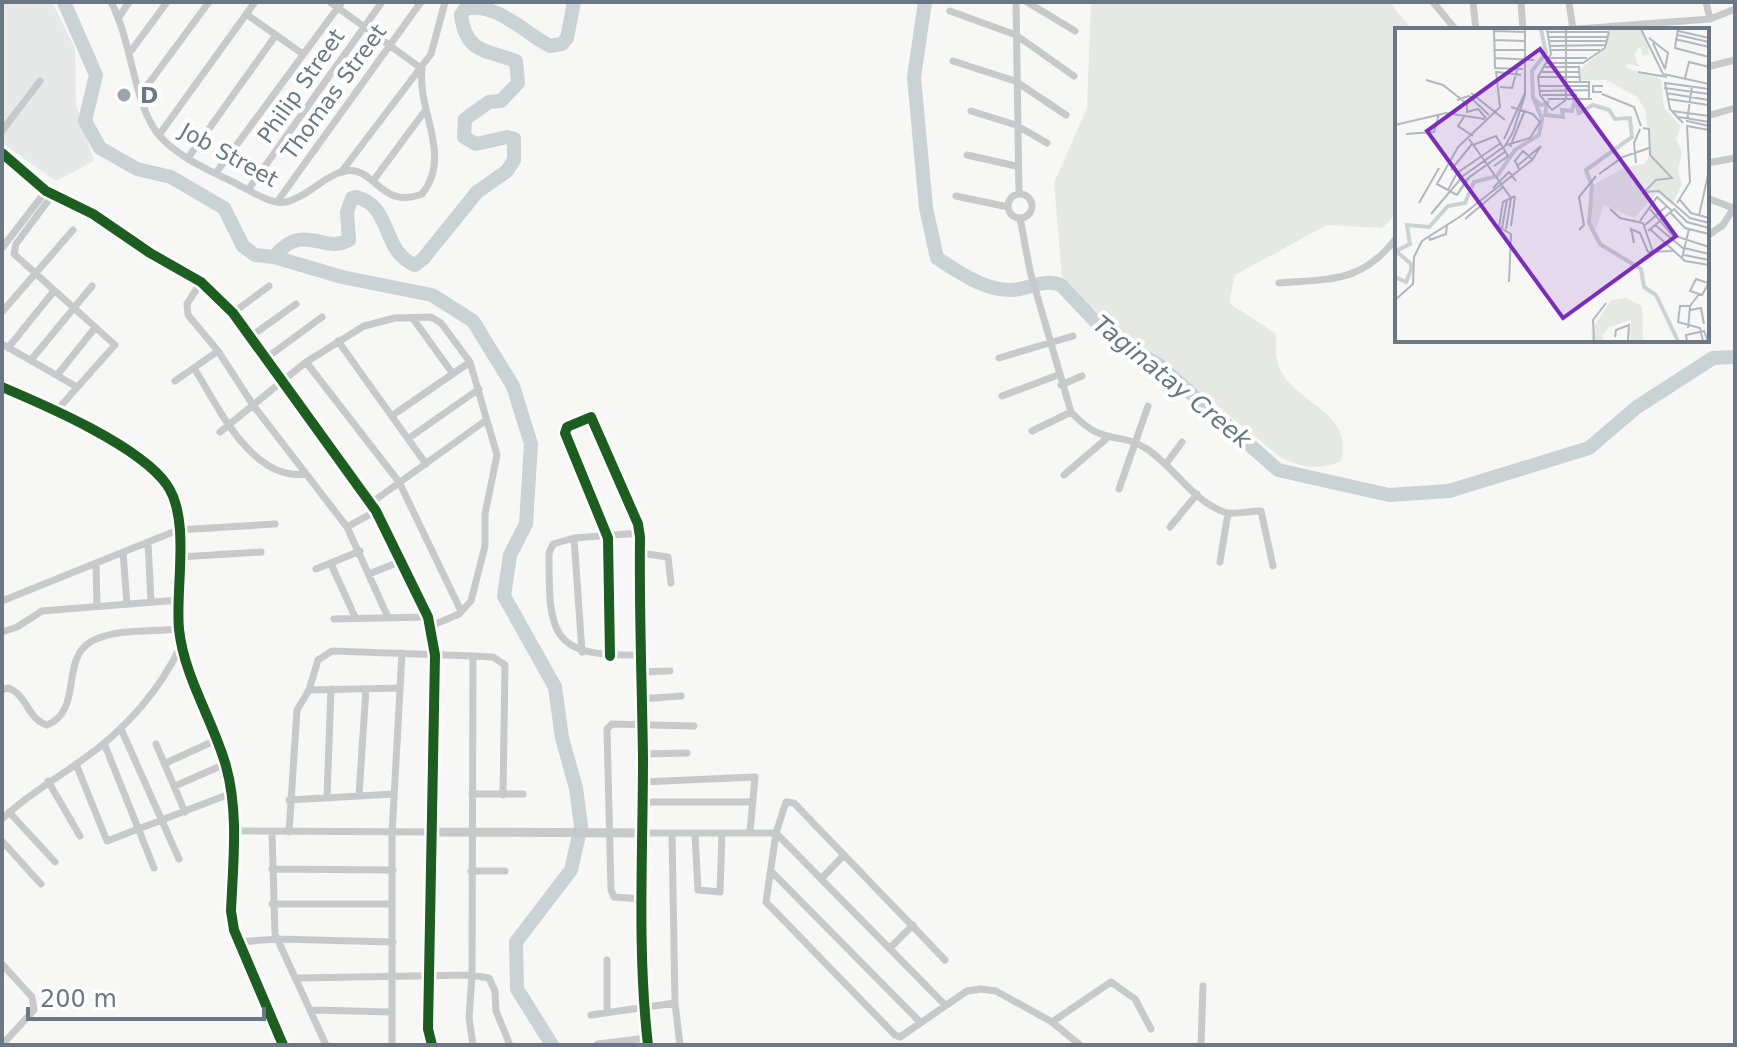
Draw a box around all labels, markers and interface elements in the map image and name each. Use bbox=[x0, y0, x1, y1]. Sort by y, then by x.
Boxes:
street label: Thomas Street bbox=[276, 19, 392, 165]
street label: Philip Street bbox=[253, 24, 350, 148]
inset map bbox=[1395, 28, 1709, 342]
place label: D bbox=[140, 83, 158, 108]
marker: D bbox=[115, 86, 133, 104]
street label: Job Street bbox=[174, 117, 283, 192]
water label: Taginatay Creek bbox=[1088, 310, 1257, 455]
scale bar bbox=[28, 971, 264, 1021]
text: 200 m bbox=[40, 985, 117, 1013]

